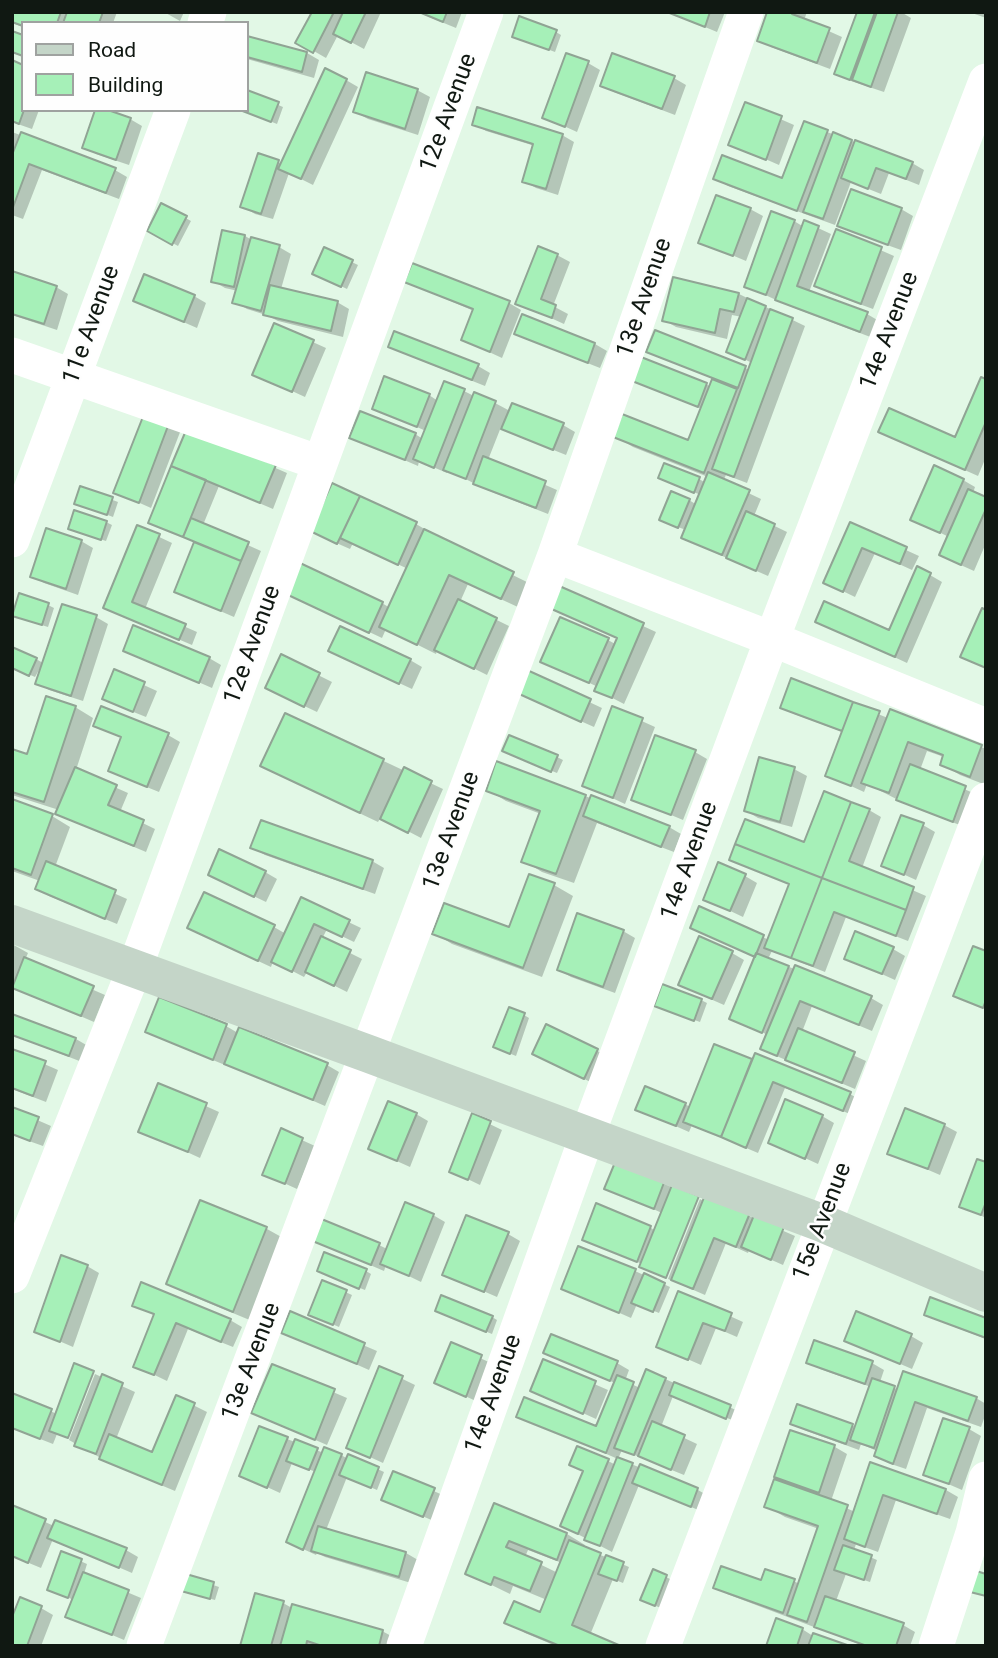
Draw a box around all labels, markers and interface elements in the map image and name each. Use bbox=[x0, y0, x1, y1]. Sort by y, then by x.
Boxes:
legend bbox=[21, 21, 248, 112]
text: Road bbox=[88, 38, 136, 62]
street label: 12e Avenue bbox=[414, 50, 484, 176]
text: Building bbox=[88, 73, 163, 97]
street label: 13e Avenue bbox=[611, 235, 679, 361]
street label: 11e Avenue bbox=[57, 262, 127, 388]
street label: 14e Avenue bbox=[854, 268, 926, 394]
street label: 12e Avenue bbox=[218, 582, 288, 708]
street label: 13e Avenue bbox=[417, 768, 487, 894]
street label: 14e Avenue bbox=[655, 798, 725, 924]
street label: 15e Avenue bbox=[787, 1159, 859, 1285]
street label: 13e Avenue bbox=[216, 1299, 288, 1425]
street label: 14e Avenue bbox=[459, 1331, 529, 1457]

